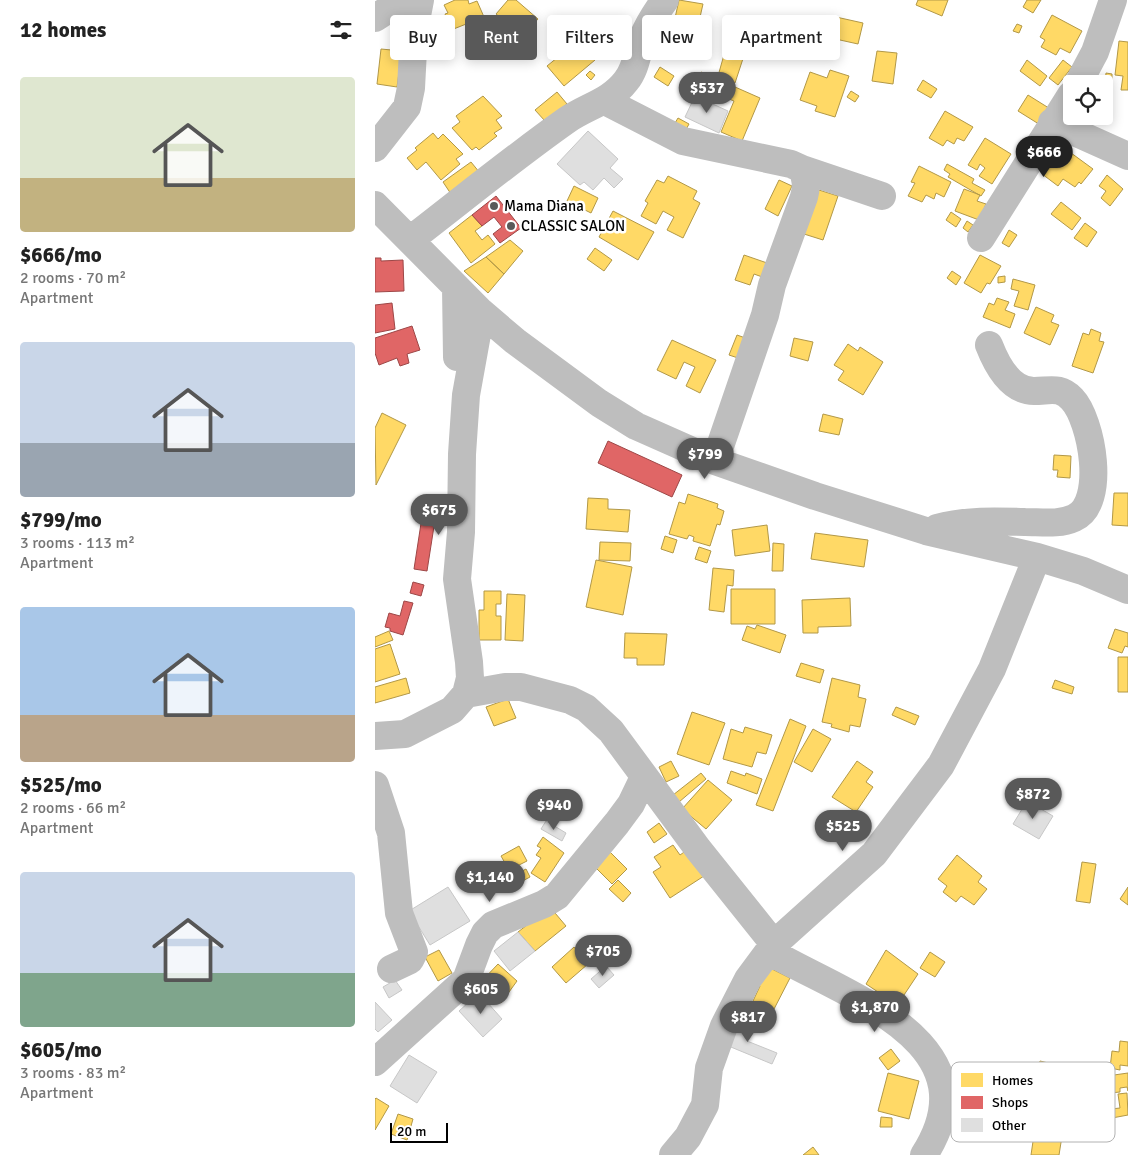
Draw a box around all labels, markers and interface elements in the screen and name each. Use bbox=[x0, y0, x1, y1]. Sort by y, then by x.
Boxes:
chip: Buy bbox=[390, 15, 455, 60]
chip: Rent bbox=[465, 15, 537, 60]
chip: Filters bbox=[547, 15, 632, 60]
chip: New bbox=[642, 15, 712, 60]
chip: Apartment bbox=[722, 15, 840, 60]
icon: filters bbox=[327, 16, 355, 44]
text: 12 homes bbox=[20, 17, 106, 43]
pin: $537 bbox=[677, 72, 737, 114]
map controls bbox=[1063, 75, 1113, 125]
button: locate bbox=[1063, 75, 1113, 125]
text: $537 bbox=[690, 78, 724, 98]
icon: home bbox=[143, 110, 233, 200]
pin: $666 bbox=[1014, 136, 1074, 178]
text: $666 bbox=[1027, 142, 1061, 162]
place label: Mama Diana bbox=[504, 197, 584, 215]
marker: Mama Diana bbox=[488, 200, 500, 212]
place label: CLASSIC SALON bbox=[521, 217, 625, 235]
marker: CLASSIC SALON bbox=[505, 220, 517, 232]
text: $666/mo bbox=[20, 242, 102, 268]
text: 2 rooms · 70 m² bbox=[20, 268, 126, 288]
text: Apartment bbox=[20, 288, 93, 308]
icon: home bbox=[143, 375, 233, 465]
pin: $799 bbox=[675, 438, 735, 480]
text: $799 bbox=[688, 444, 722, 464]
pin: $675 bbox=[409, 494, 469, 536]
text: $675 bbox=[422, 500, 456, 520]
text: $799/mo bbox=[20, 507, 102, 533]
text: 3 rooms · 113 m² bbox=[20, 533, 135, 553]
text: Apartment bbox=[20, 553, 93, 573]
icon: home bbox=[143, 640, 233, 730]
text: $525/mo bbox=[20, 772, 102, 798]
pin: $872 bbox=[1003, 778, 1063, 820]
text: $872 bbox=[1016, 784, 1050, 804]
pin: $940 bbox=[524, 788, 584, 831]
text: $940 bbox=[537, 795, 571, 815]
text: 2 rooms · 66 m² bbox=[20, 798, 126, 818]
pin: $525 bbox=[813, 810, 873, 852]
text: $525 bbox=[826, 816, 860, 836]
text: Apartment bbox=[20, 818, 93, 838]
pin: $1,140 bbox=[449, 860, 531, 903]
text: $1,140 bbox=[466, 867, 514, 887]
icon: home bbox=[143, 905, 233, 995]
pin: $705 bbox=[573, 934, 633, 977]
text: $705 bbox=[586, 941, 620, 961]
pin: $605 bbox=[451, 972, 511, 1015]
text: $605 bbox=[464, 979, 498, 999]
pin: $1,870 bbox=[834, 990, 916, 1033]
text: $1,870 bbox=[851, 997, 899, 1017]
pin: $817 bbox=[718, 1000, 778, 1043]
text: $817 bbox=[731, 1007, 765, 1027]
text: $605/mo bbox=[20, 1037, 102, 1063]
legend bbox=[951, 1062, 1115, 1142]
text: 3 rooms · 83 m² bbox=[20, 1063, 126, 1083]
text: Homes bbox=[992, 1072, 1033, 1089]
text: Apartment bbox=[20, 1083, 93, 1103]
text: Shops bbox=[992, 1094, 1028, 1111]
text: Other bbox=[992, 1117, 1027, 1134]
scale bar bbox=[390, 1120, 447, 1143]
text: 20 m bbox=[397, 1123, 426, 1140]

